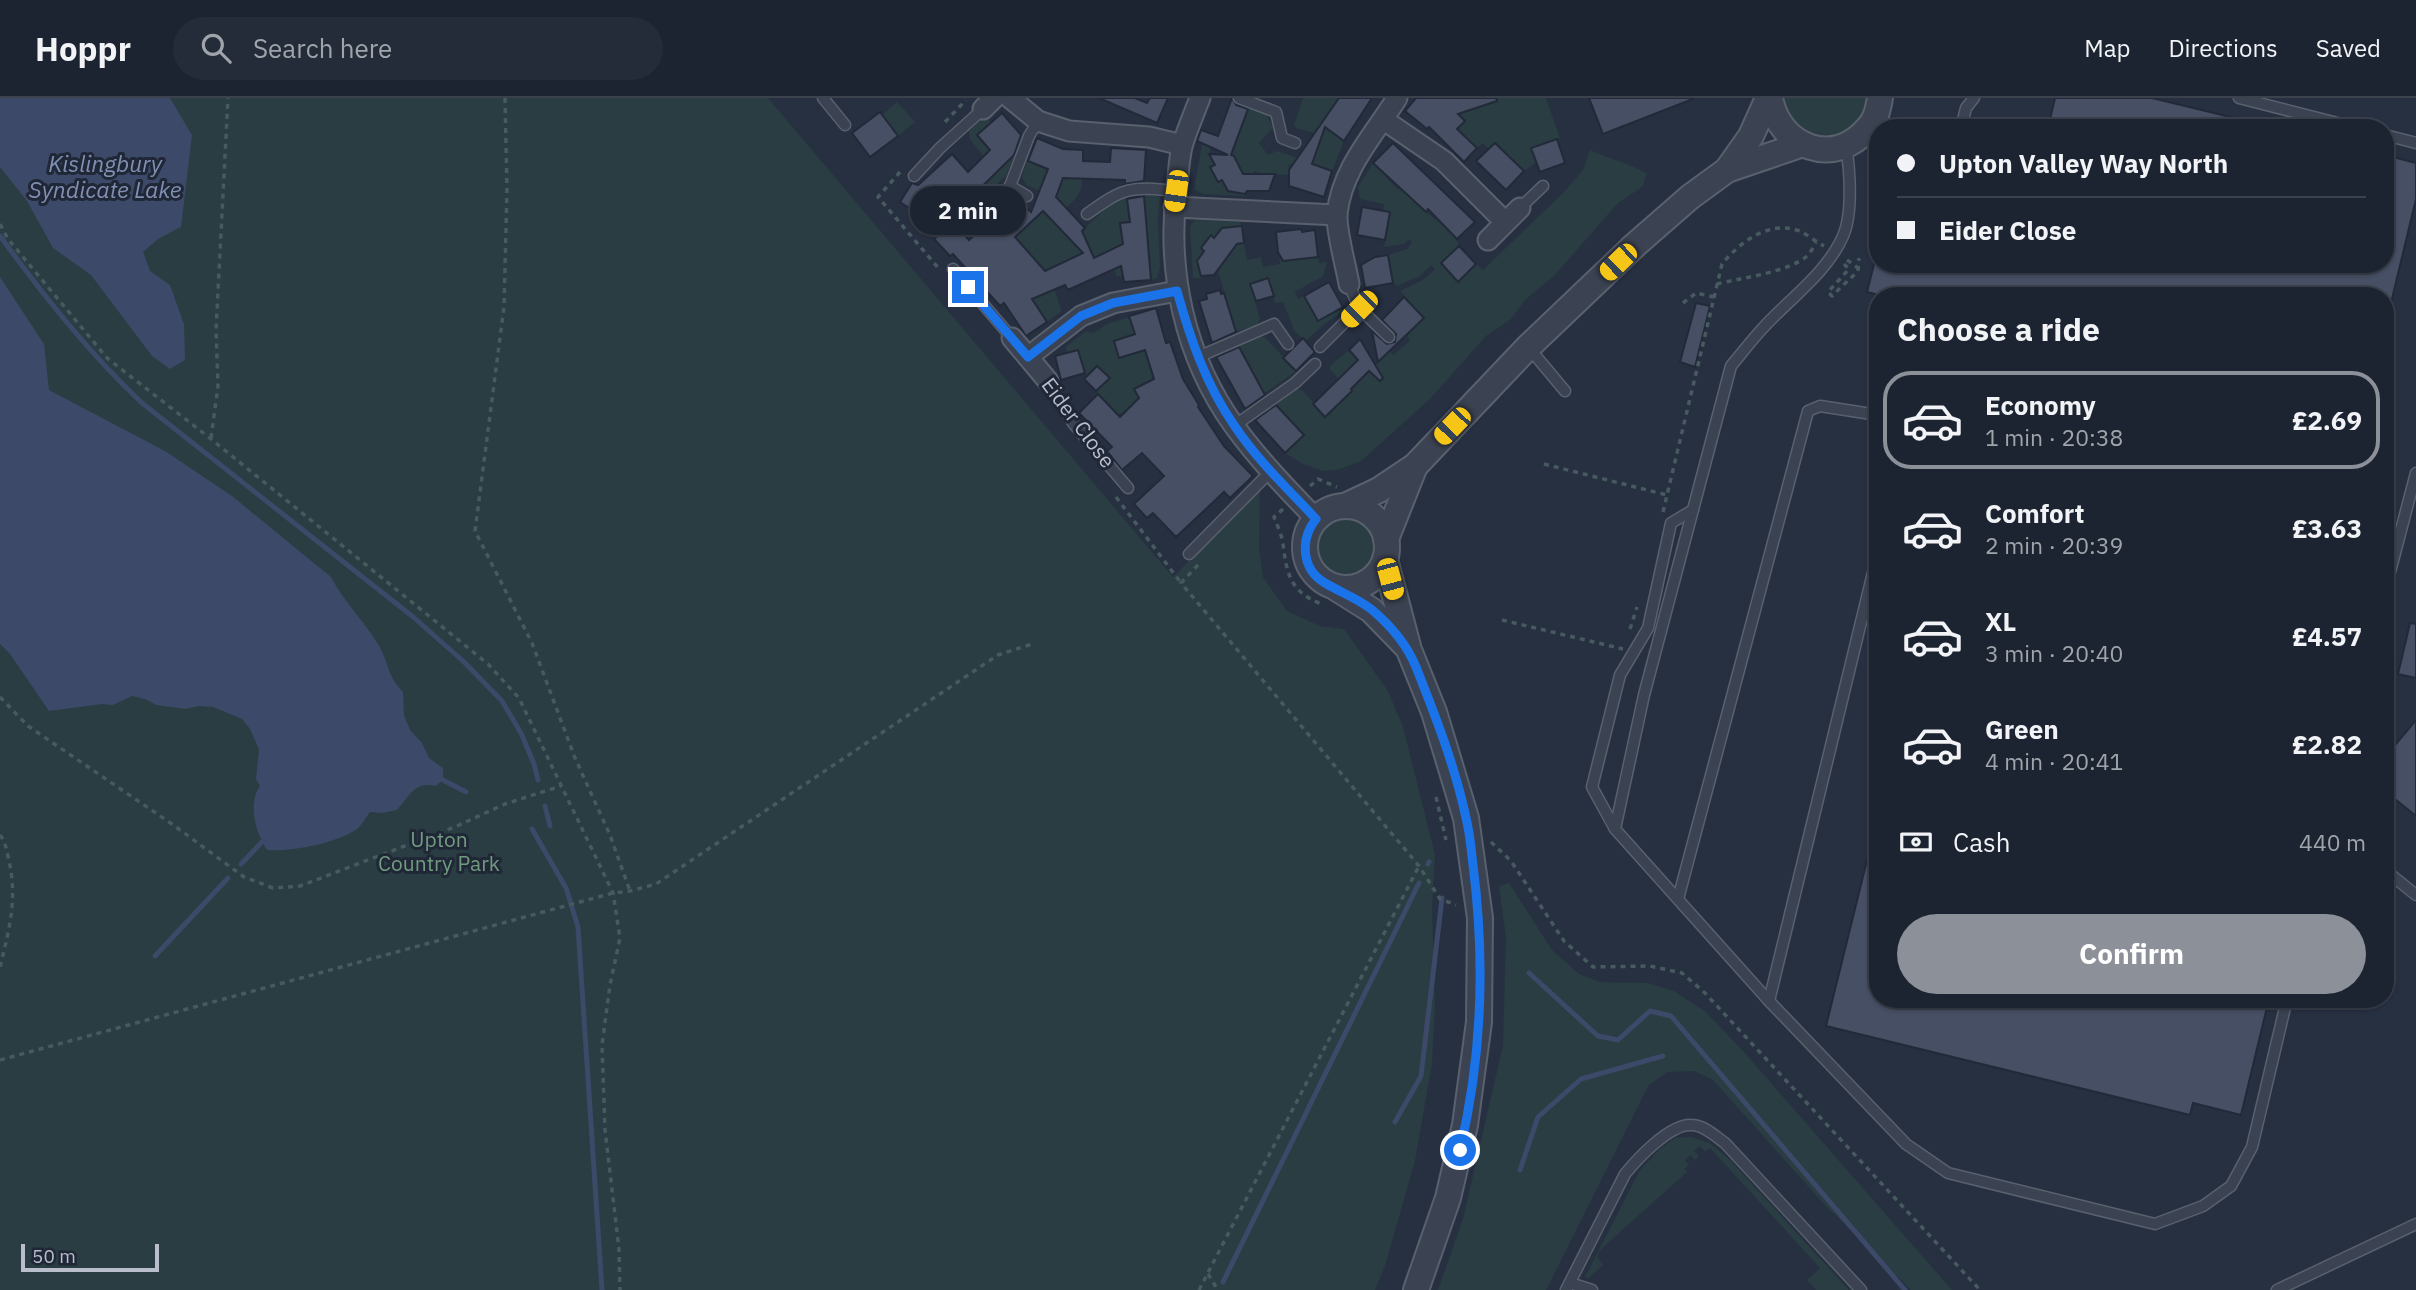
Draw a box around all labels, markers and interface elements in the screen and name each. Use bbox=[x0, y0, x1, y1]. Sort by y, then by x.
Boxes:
search box bbox=[173, 17, 663, 80]
text: Hoppr bbox=[35, 27, 131, 70]
icon: search bbox=[197, 29, 235, 67]
text: Search here bbox=[253, 31, 392, 65]
text: Map bbox=[2084, 32, 2130, 64]
text: Directions bbox=[2168, 32, 2278, 64]
text: Saved bbox=[2316, 32, 2381, 64]
text: Upton Valley Way North bbox=[1939, 146, 2228, 180]
water label: Kislingbury Syndicate Lake bbox=[28, 148, 182, 204]
car bbox=[1163, 169, 1190, 213]
callout: 2 min bbox=[910, 186, 1026, 234]
text: 2 min bbox=[938, 195, 998, 225]
text: Eider Close bbox=[1939, 213, 2076, 247]
car bbox=[1596, 240, 1641, 284]
route end bbox=[952, 271, 984, 303]
car bbox=[1337, 287, 1382, 331]
text: Choose a ride bbox=[1897, 308, 2100, 350]
street label: Eider Close bbox=[1036, 372, 1122, 473]
text: Economy bbox=[1985, 388, 2096, 422]
icon: car bbox=[1901, 389, 1964, 452]
text: £2.69 bbox=[2292, 403, 2362, 437]
car bbox=[1430, 404, 1475, 448]
text: 1 min · 20:38 bbox=[1985, 422, 2123, 452]
text: Comfort bbox=[1985, 496, 2084, 530]
icon: car bbox=[1901, 497, 1964, 560]
text: £3.63 bbox=[2292, 511, 2362, 545]
text: 2 min · 20:39 bbox=[1985, 530, 2123, 560]
car bbox=[1375, 556, 1406, 602]
text: XL bbox=[1985, 604, 2016, 638]
icon: car bbox=[1901, 605, 1964, 668]
text: £4.57 bbox=[2292, 619, 2362, 653]
text: 3 min · 20:40 bbox=[1985, 638, 2123, 668]
text: Green bbox=[1985, 712, 2059, 746]
icon: car bbox=[1901, 713, 1964, 776]
text: £2.82 bbox=[2292, 727, 2362, 761]
text: 4 min · 20:41 bbox=[1985, 746, 2123, 776]
icon: cash bbox=[1897, 823, 1935, 861]
park label: Upton Country Park bbox=[378, 825, 500, 877]
text: Cash bbox=[1953, 825, 2010, 859]
text: 440 m bbox=[2299, 827, 2366, 857]
button: Confirm bbox=[1897, 914, 2366, 994]
route start bbox=[1444, 1134, 1476, 1166]
scale bar bbox=[21, 1241, 159, 1273]
text: 50 m bbox=[32, 1244, 76, 1268]

